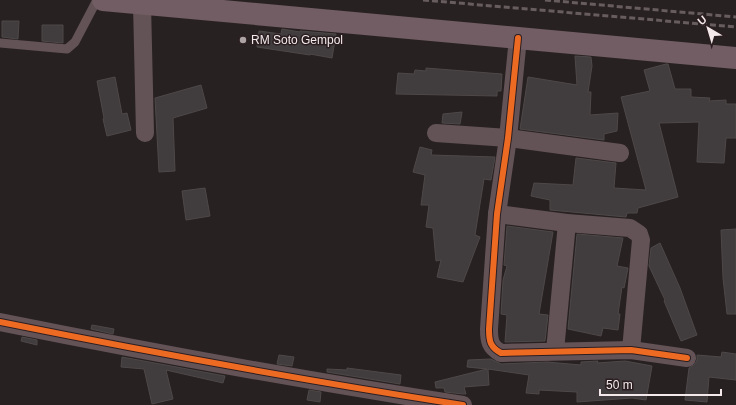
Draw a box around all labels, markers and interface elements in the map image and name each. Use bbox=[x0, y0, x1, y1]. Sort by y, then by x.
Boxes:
north arrow bbox=[688, 8, 728, 48]
text: U bbox=[695, 13, 709, 27]
place label: RM Soto Gempol bbox=[251, 33, 343, 47]
marker: RM Soto Gempol bbox=[238, 35, 248, 45]
scale bar bbox=[600, 371, 721, 397]
text: 50 m bbox=[606, 378, 633, 392]

